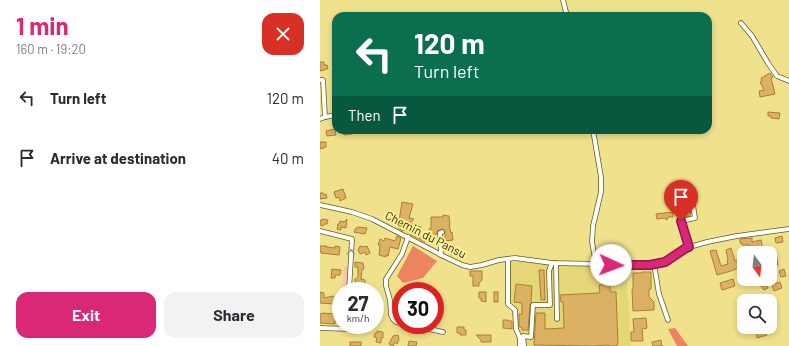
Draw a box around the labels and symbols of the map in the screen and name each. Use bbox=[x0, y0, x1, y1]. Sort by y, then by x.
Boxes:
pin bbox=[664, 180, 698, 221]
street label: Chemin du Pansu bbox=[383, 208, 469, 260]
position arrow bbox=[590, 244, 632, 286]
north arrow bbox=[737, 246, 777, 286]
one-way arrow bbox=[347, 249, 355, 255]
speed limit sign: 30 bbox=[392, 282, 444, 334]

